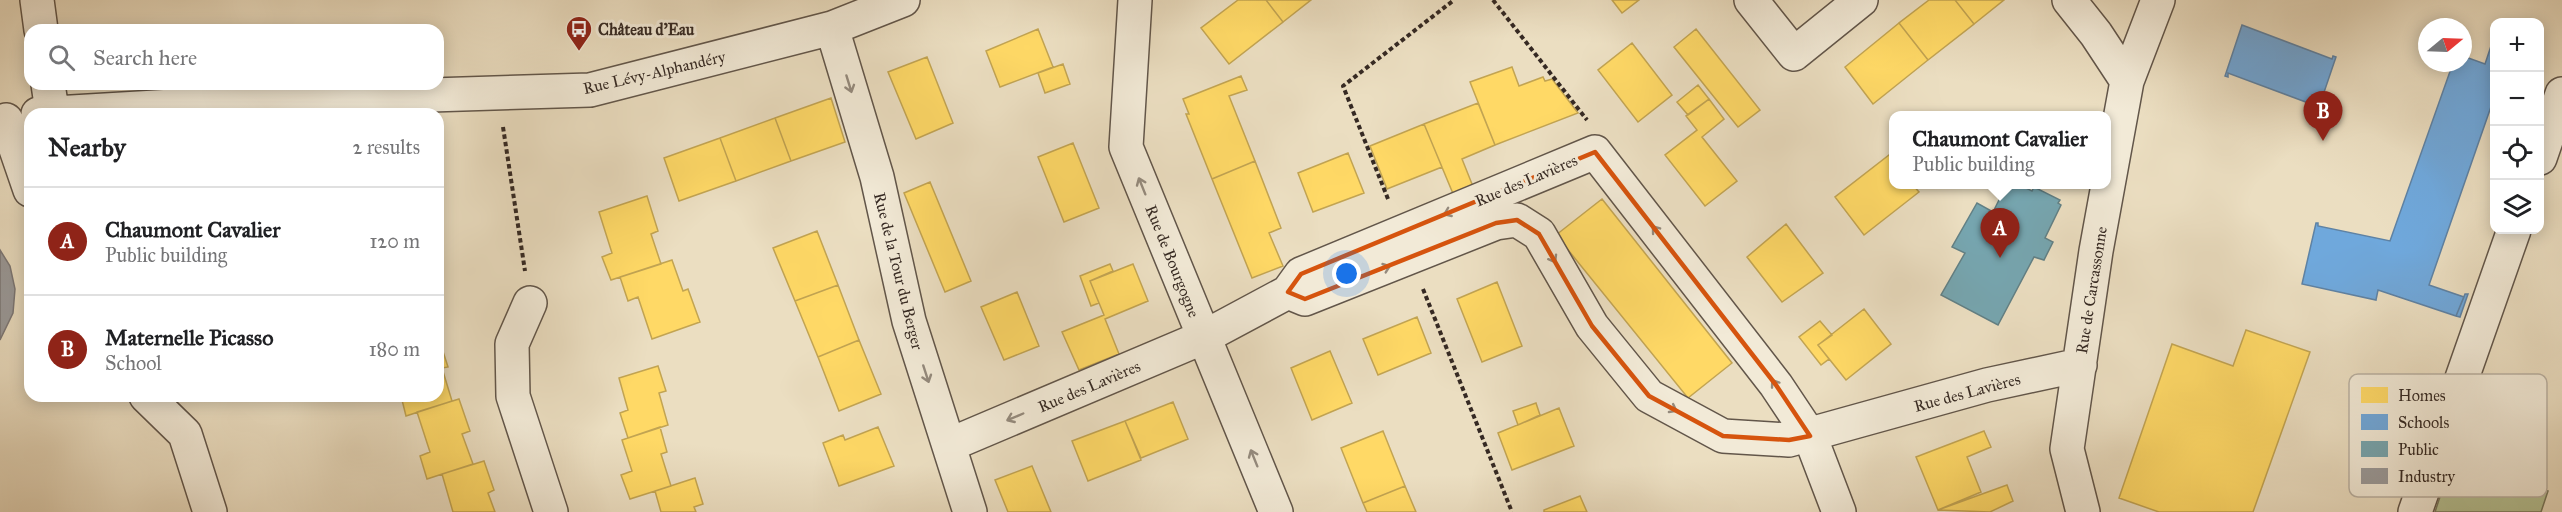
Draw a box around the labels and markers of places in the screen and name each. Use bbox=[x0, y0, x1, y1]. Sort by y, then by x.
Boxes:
bus stop icon: Château d'Eau bbox=[564, 14, 594, 52]
place label: Château d'Eau bbox=[598, 20, 695, 39]
pin: B bbox=[2304, 92, 2342, 141]
pin: A bbox=[1980, 208, 2020, 258]

